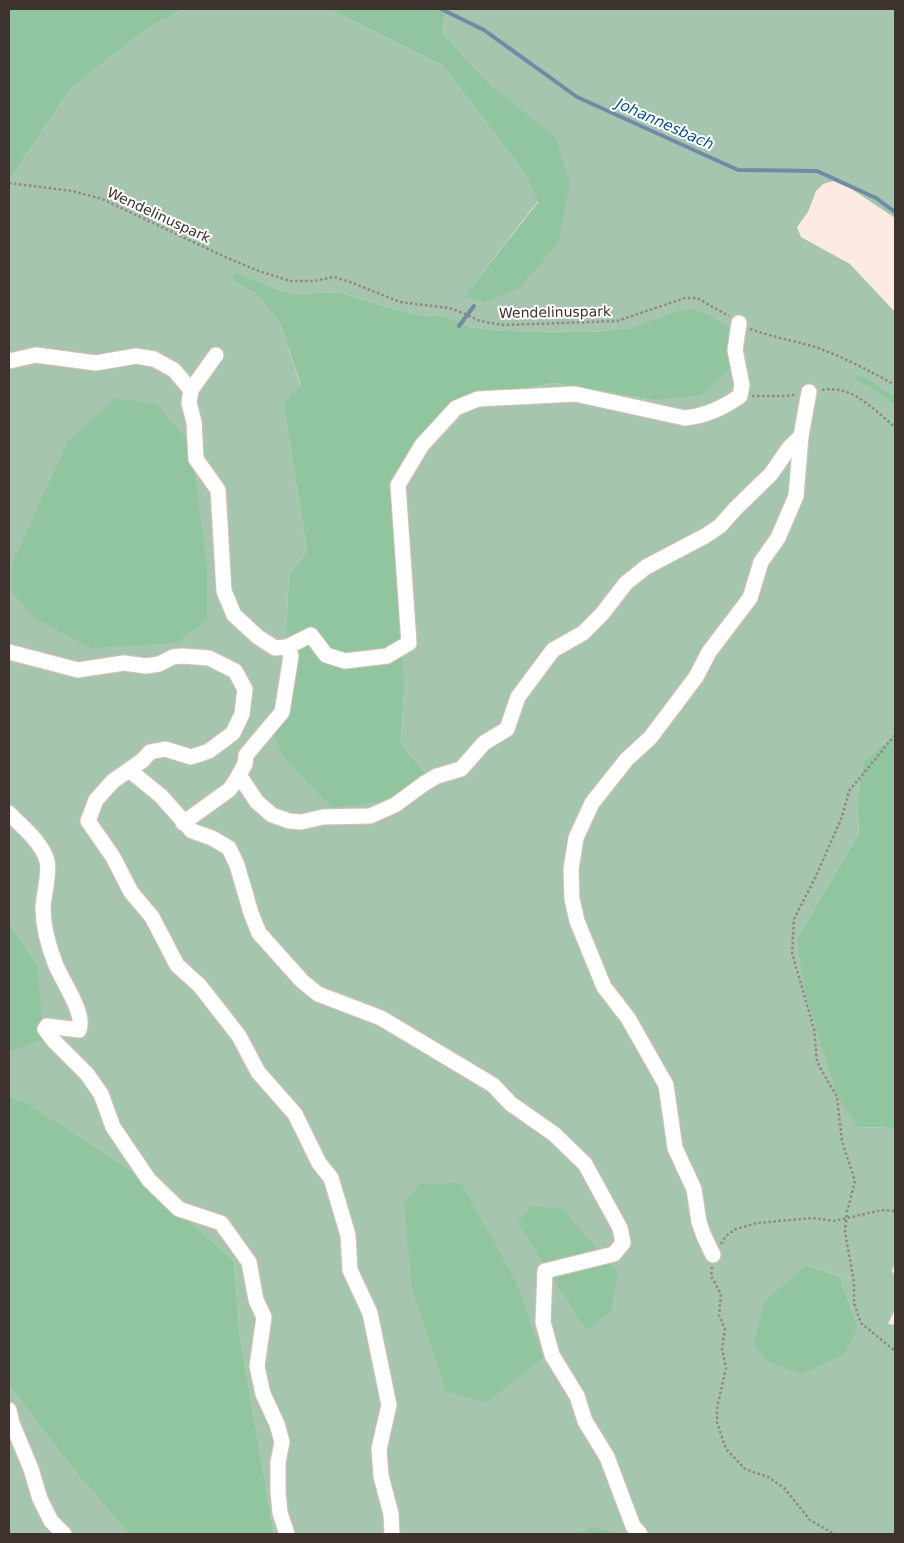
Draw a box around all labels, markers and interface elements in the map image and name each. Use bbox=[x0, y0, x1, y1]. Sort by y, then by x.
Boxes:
water label: Johannesbach bbox=[611, 93, 717, 154]
street label: Wendelinuspark bbox=[105, 184, 214, 246]
street label: Wendelinuspark bbox=[499, 303, 612, 321]

